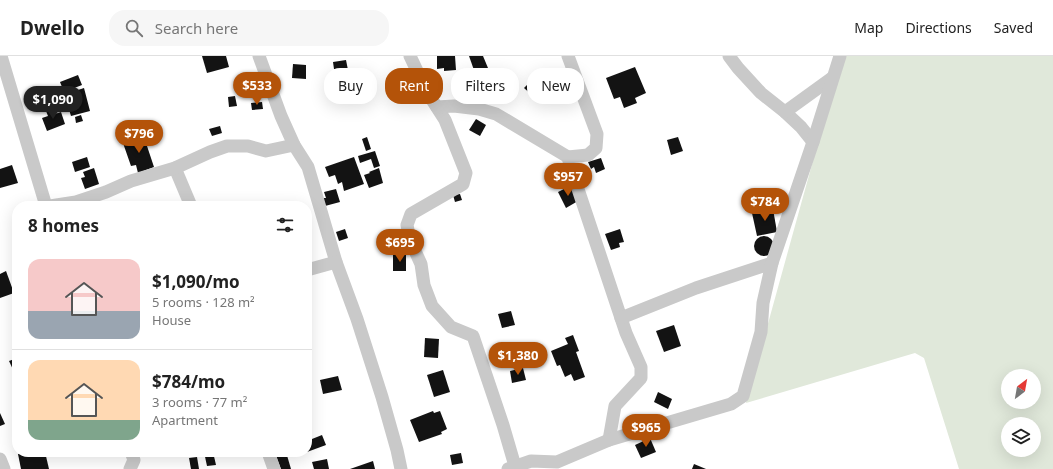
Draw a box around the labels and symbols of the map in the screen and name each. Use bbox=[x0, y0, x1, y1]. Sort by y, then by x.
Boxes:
pin: $533 bbox=[233, 72, 281, 106]
pin: $1,090 bbox=[20, 86, 86, 120]
pin: $796 bbox=[115, 120, 163, 154]
pin: $957 bbox=[544, 163, 592, 197]
pin: $784 bbox=[741, 188, 789, 222]
pin: $695 bbox=[376, 229, 424, 263]
pin: $1,380 bbox=[485, 342, 551, 376]
north arrow bbox=[1001, 369, 1041, 409]
pin: $965 bbox=[622, 414, 670, 448]

